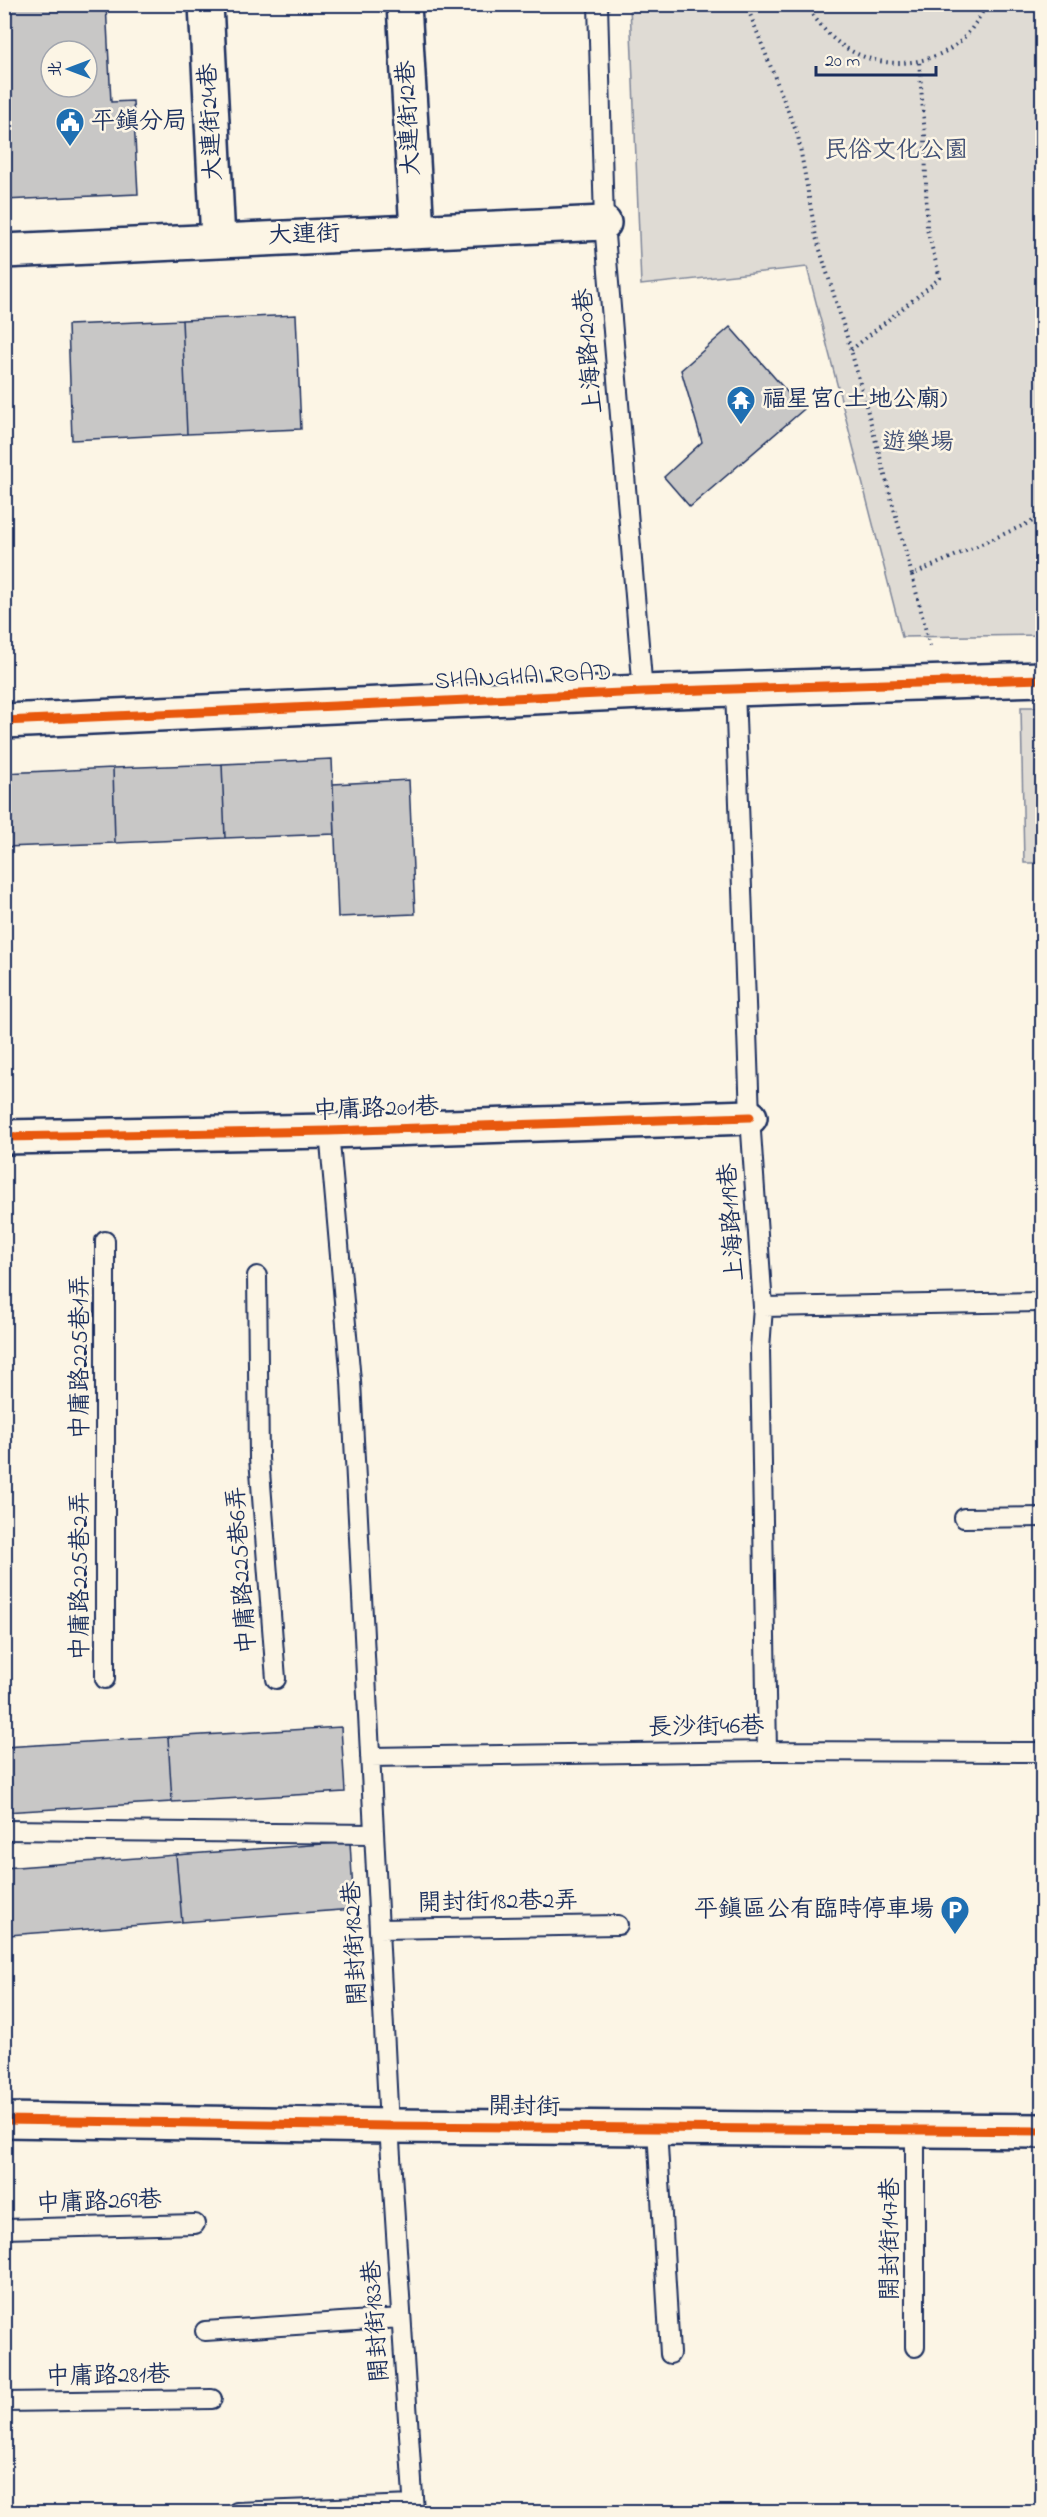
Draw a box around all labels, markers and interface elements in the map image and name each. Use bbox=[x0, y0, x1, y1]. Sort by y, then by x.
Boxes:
north arrow bbox=[39, 39, 99, 99]
scale bar bbox=[816, 39, 936, 77]
text: 20 m bbox=[825, 49, 860, 75]
street label: 大連街12巷 bbox=[389, 59, 431, 177]
text: 北 bbox=[44, 61, 68, 77]
street label: 大連街24巷 bbox=[191, 62, 233, 182]
place label: 平鎮分局 bbox=[91, 105, 187, 140]
public building icon: 平鎮分局 bbox=[54, 106, 86, 148]
park label: 民俗文化公園 bbox=[824, 134, 968, 169]
street label: 大連街 bbox=[267, 217, 341, 255]
street label: 上海路120巷 bbox=[567, 287, 613, 415]
place label: 福星宮(土地公廟) bbox=[762, 383, 947, 418]
temple icon: 福星宮(土地公廟) bbox=[725, 384, 757, 426]
park label: 遊樂場 bbox=[882, 426, 954, 461]
street label: SHANGHAI ROAD bbox=[433, 656, 613, 700]
street label: 中庸路201巷 bbox=[312, 1090, 440, 1130]
street label: 上海路119巷 bbox=[711, 1162, 755, 1282]
street label: 中庸路225巷1弄 bbox=[64, 1274, 99, 1440]
street label: 中庸路225巷6弄 bbox=[220, 1485, 266, 1655]
street label: 中庸路225巷2弄 bbox=[64, 1491, 99, 1661]
street label: 長沙街46巷 bbox=[647, 1709, 765, 1747]
street label: 開封街182巷 bbox=[335, 1880, 377, 2006]
street label: 開封街182巷2弄 bbox=[417, 1884, 579, 1922]
place label: 平鎮區公有臨時停車場 bbox=[694, 1893, 934, 1928]
parking icon: 平鎮區公有臨時停車場 bbox=[939, 1894, 971, 1936]
street label: 開封街 bbox=[488, 2090, 560, 2126]
street label: 開封街147巷 bbox=[874, 2177, 909, 2301]
street label: 中庸路269巷 bbox=[36, 2183, 162, 2223]
street label: 開封街183巷 bbox=[355, 2259, 399, 2383]
street label: 中庸路281巷 bbox=[45, 2358, 171, 2396]

